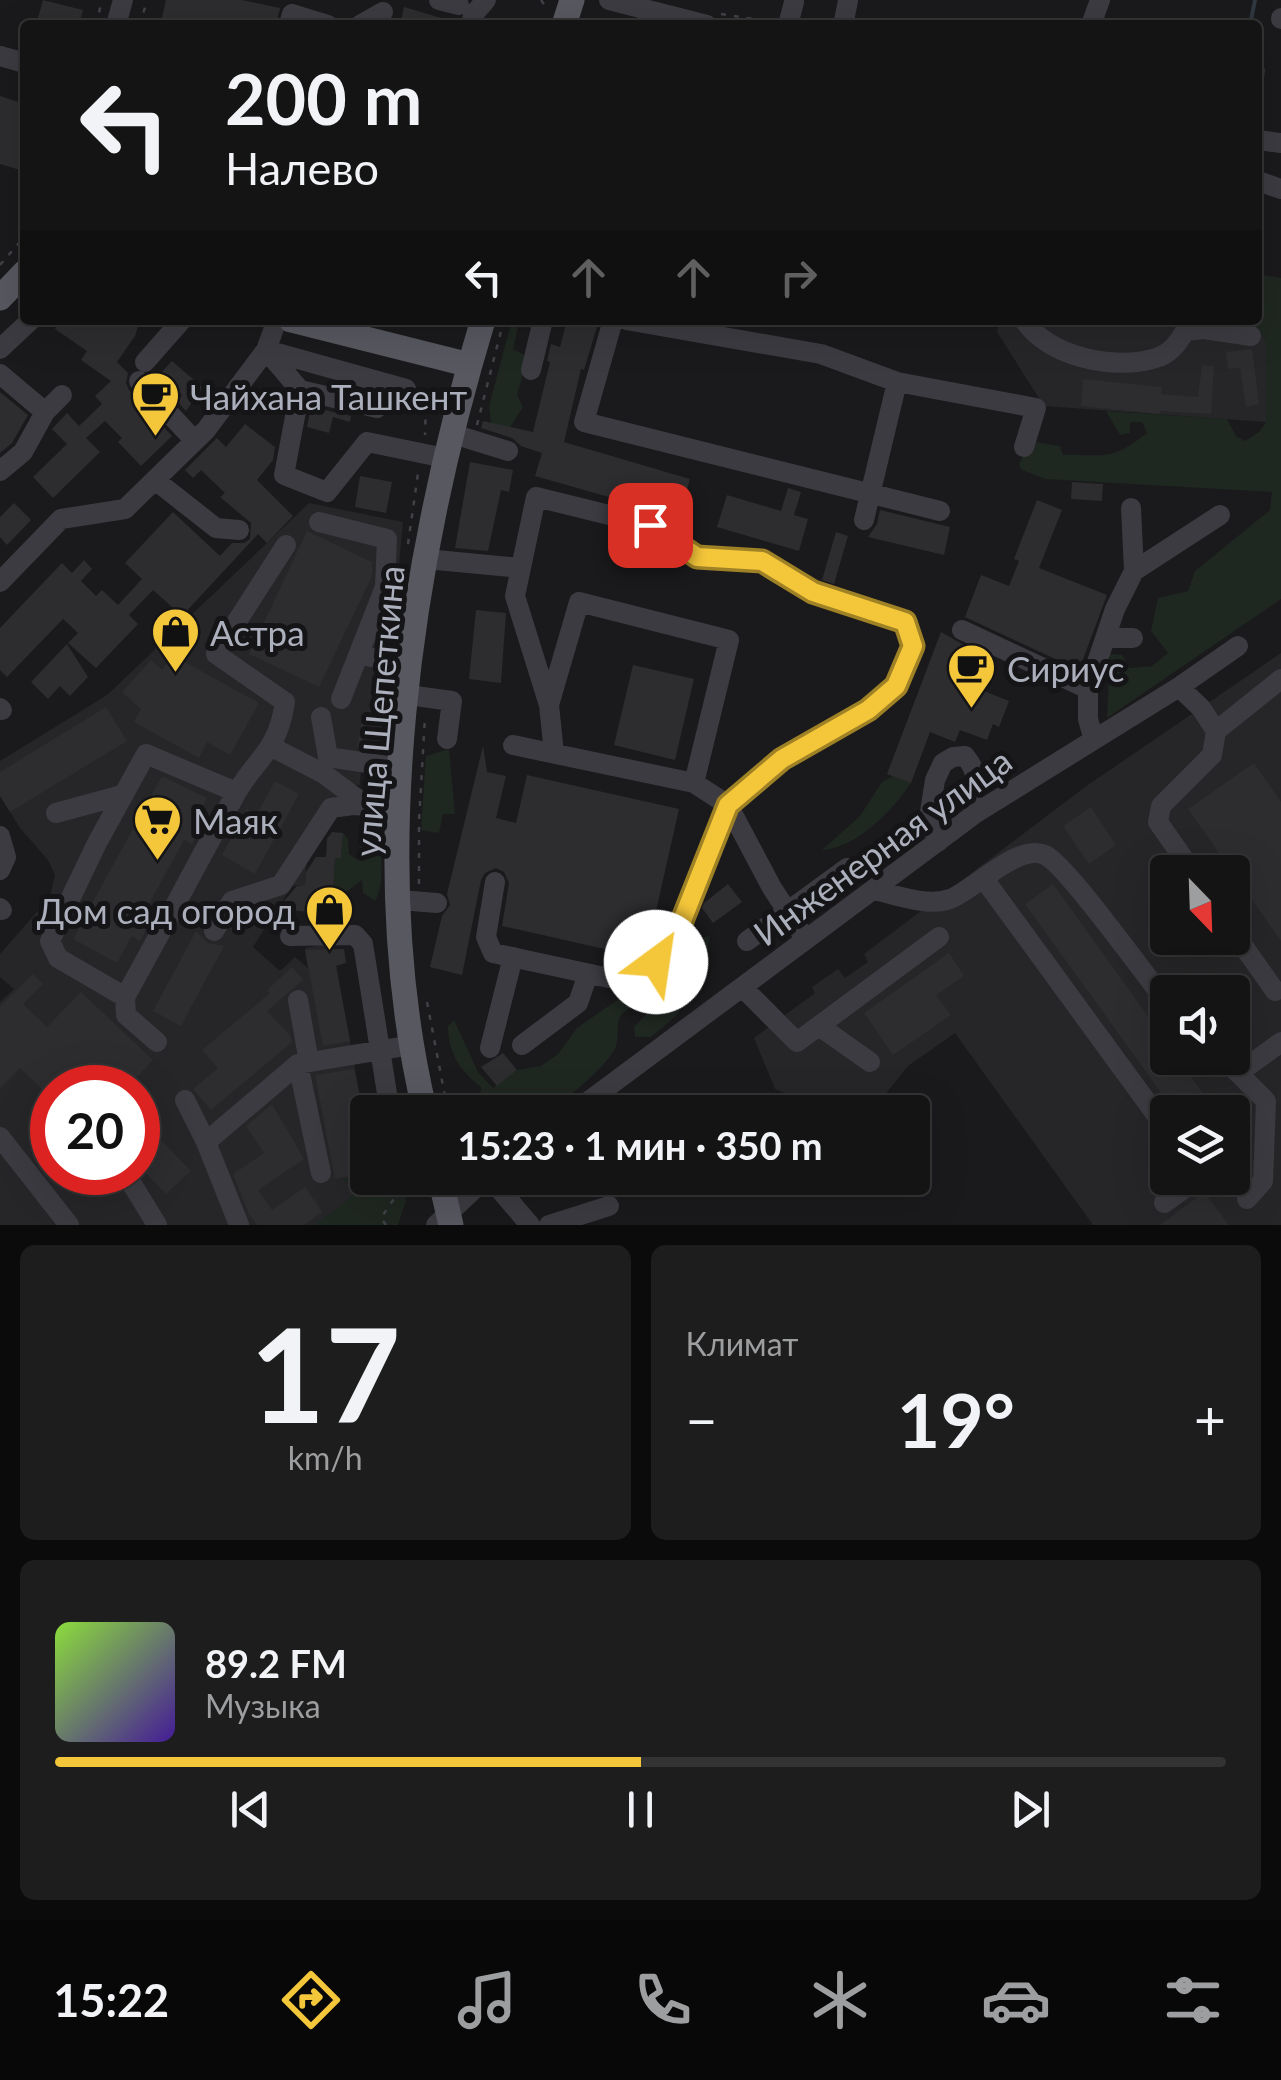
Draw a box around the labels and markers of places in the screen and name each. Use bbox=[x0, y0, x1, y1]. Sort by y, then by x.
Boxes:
cafe icon: Чайхана Ташкент bbox=[129, 370, 181, 438]
place label: Чайхана Ташкент bbox=[190, 375, 468, 417]
pin bbox=[608, 483, 693, 568]
shop icon: Астра bbox=[149, 606, 201, 674]
place label: Астра bbox=[210, 611, 305, 653]
cafe icon: Сириус bbox=[946, 642, 998, 710]
place label: Сириус bbox=[1007, 647, 1124, 689]
supermarket icon: Маяк bbox=[132, 794, 184, 862]
place label: Маяк bbox=[193, 799, 278, 841]
shop icon: Дом сад огород bbox=[304, 884, 356, 952]
place label: Дом сад огород bbox=[37, 889, 295, 931]

